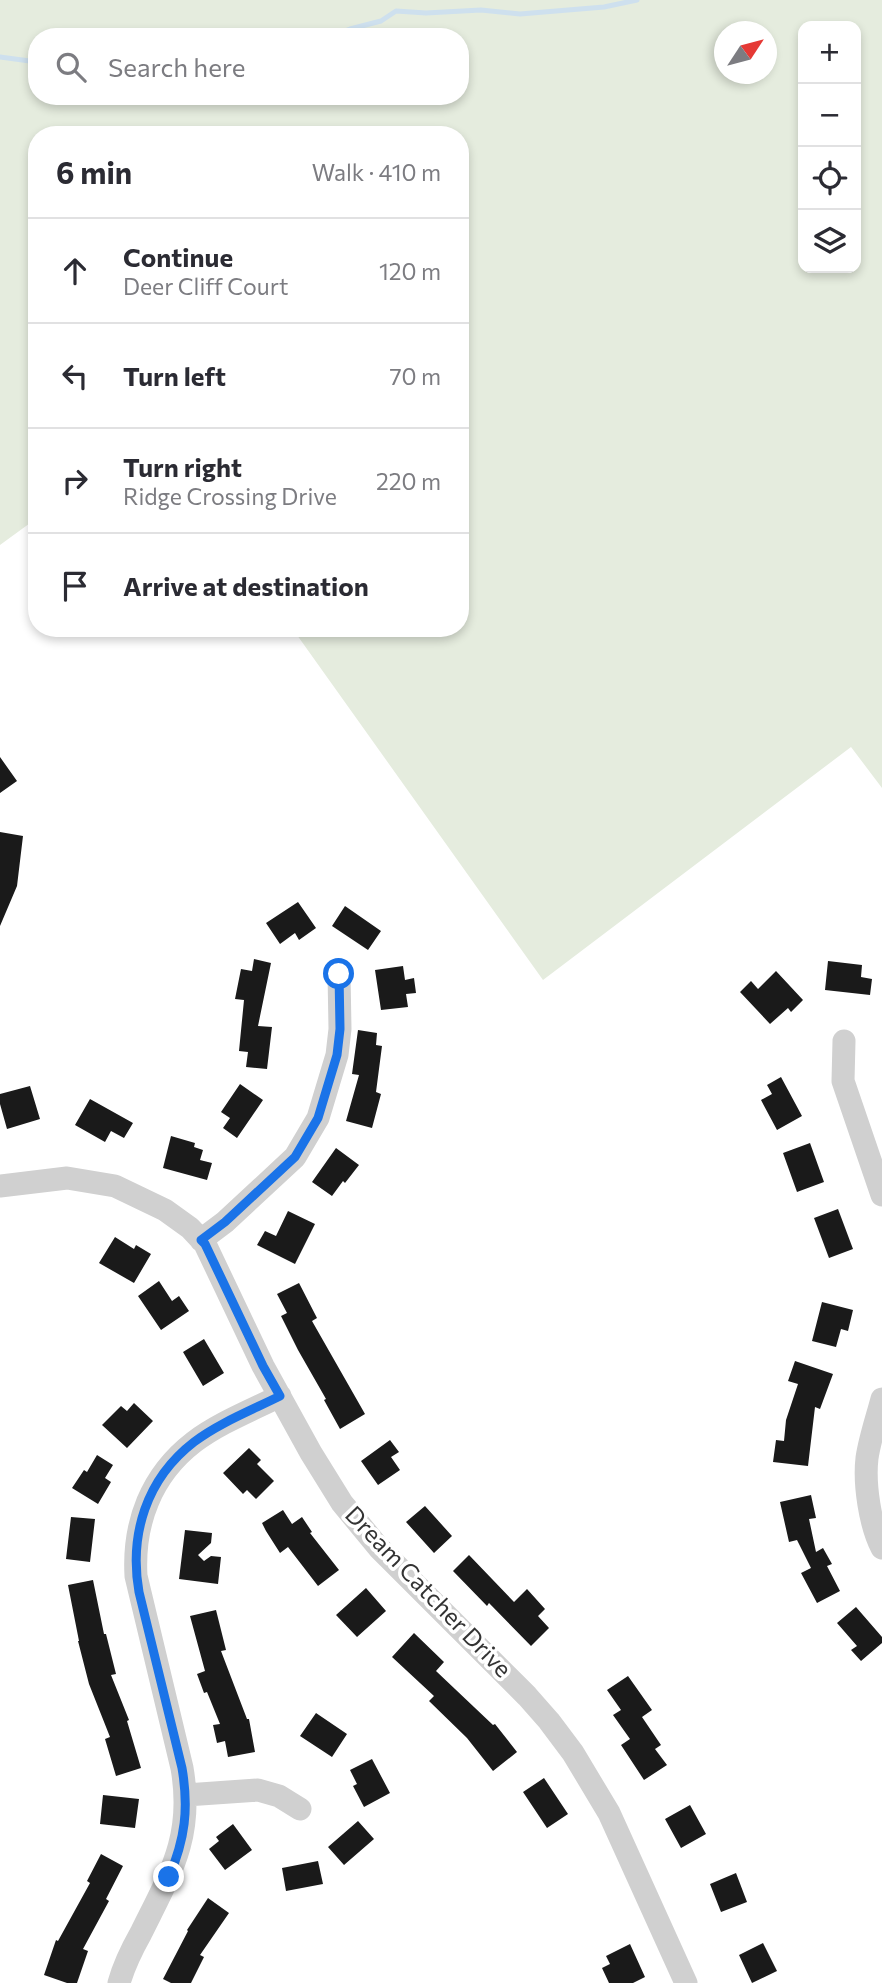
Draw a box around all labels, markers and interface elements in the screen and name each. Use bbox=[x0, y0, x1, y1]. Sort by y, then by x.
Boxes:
north arrow bbox=[714, 21, 777, 84]
map controls bbox=[798, 21, 861, 273]
button: + bbox=[798, 21, 861, 84]
search box bbox=[28, 28, 469, 105]
icon: search bbox=[52, 48, 90, 86]
text: Search here bbox=[108, 51, 246, 82]
button: − bbox=[798, 84, 861, 147]
button: locate bbox=[798, 147, 861, 210]
text: 6 min bbox=[56, 153, 132, 190]
text: Walk · 410 m bbox=[312, 158, 441, 186]
button: layers bbox=[798, 210, 861, 273]
text: Continue bbox=[123, 241, 233, 272]
icon: ahead bbox=[56, 252, 94, 290]
text: 120 m bbox=[379, 257, 441, 285]
text: Deer Cliff Court bbox=[123, 272, 288, 300]
icon: left bbox=[56, 357, 94, 395]
text: Turn left bbox=[123, 360, 226, 391]
text: 70 m bbox=[389, 362, 441, 390]
text: Turn right bbox=[123, 451, 242, 482]
icon: right bbox=[56, 462, 94, 500]
text: 220 m bbox=[376, 467, 441, 495]
text: Ridge Crossing Drive bbox=[123, 482, 337, 510]
icon: arrive bbox=[56, 567, 94, 605]
text: Arrive at destination bbox=[123, 570, 369, 601]
route start bbox=[323, 958, 354, 989]
street label: Dream Catcher Drive bbox=[340, 1499, 518, 1683]
route end bbox=[153, 1861, 184, 1892]

